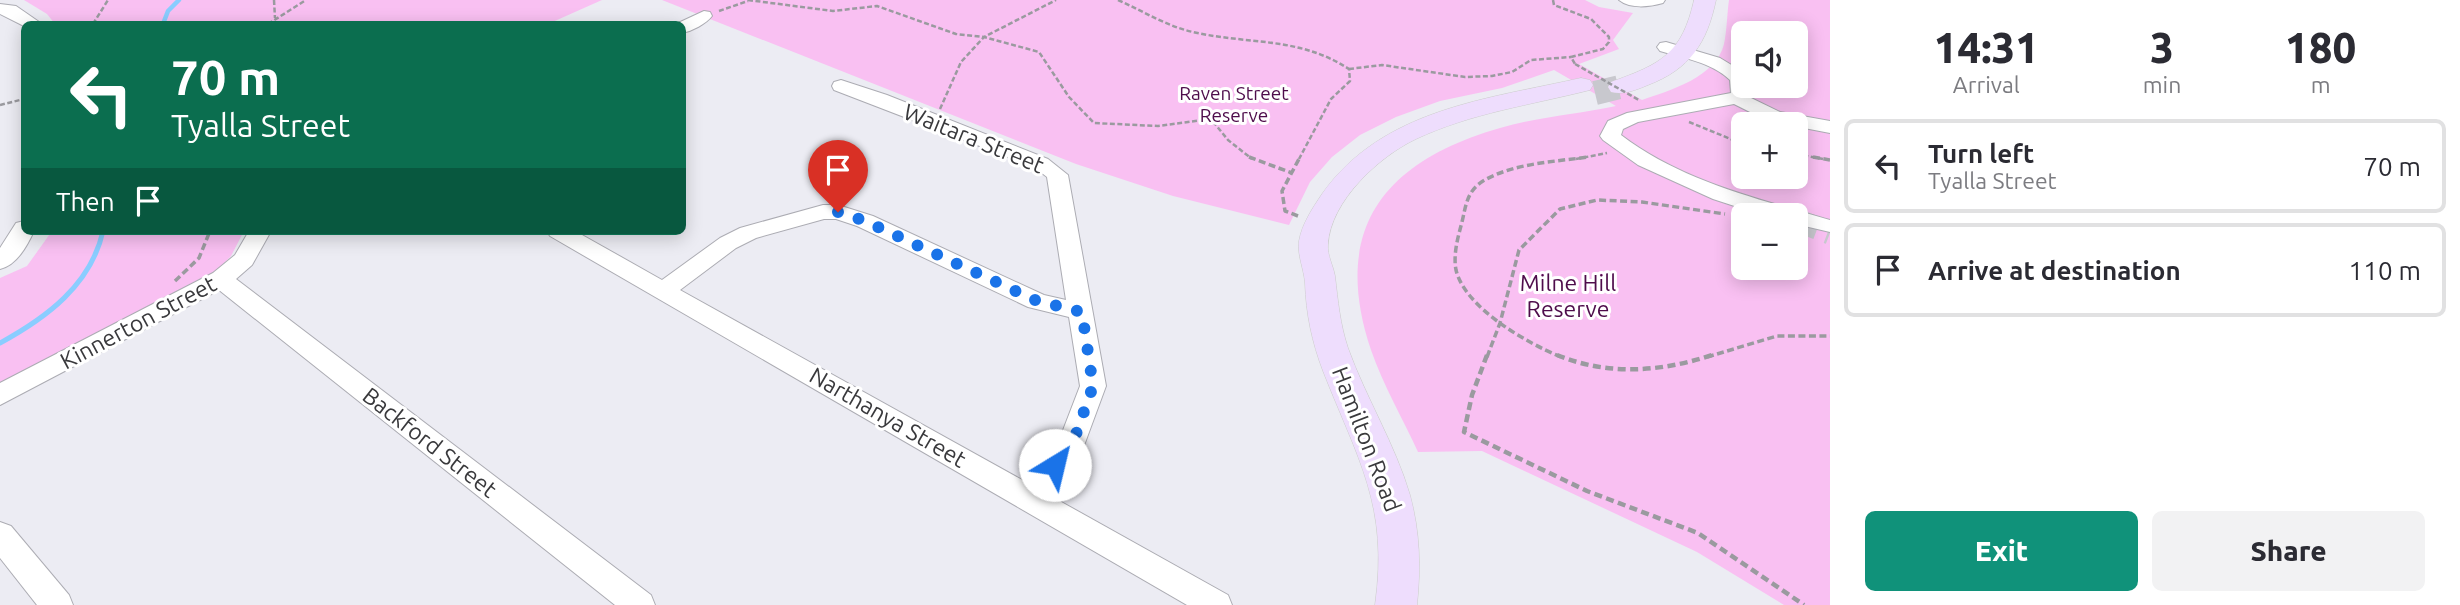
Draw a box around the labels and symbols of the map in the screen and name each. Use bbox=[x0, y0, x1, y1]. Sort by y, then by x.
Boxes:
park label: Raven Street Reserve bbox=[1179, 82, 1289, 126]
street label: Waitara Street bbox=[900, 98, 1048, 178]
pin bbox=[808, 140, 868, 212]
street label: Kinnerton Street bbox=[56, 270, 220, 374]
park label: Milne Hill Reserve bbox=[1520, 270, 1616, 321]
street label: Narthanya Street bbox=[805, 362, 971, 472]
street label: Hamilton Road bbox=[1328, 363, 1406, 515]
street label: Backford Street bbox=[358, 382, 502, 502]
position arrow bbox=[1018, 428, 1092, 502]

